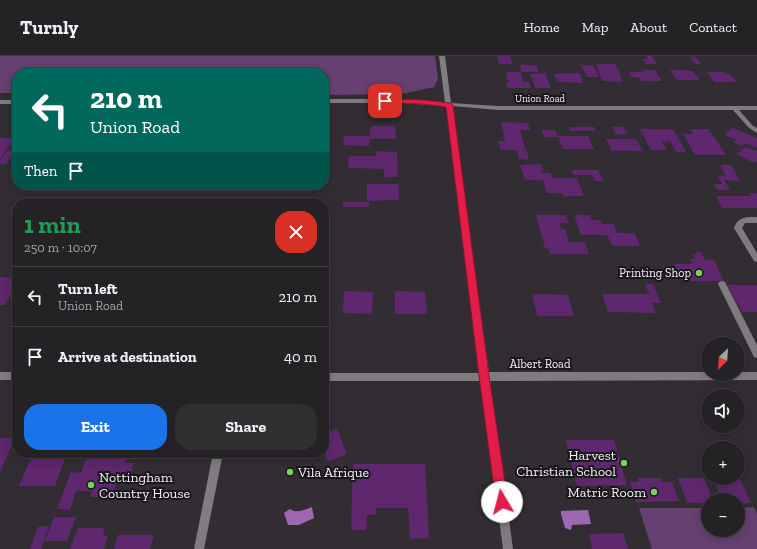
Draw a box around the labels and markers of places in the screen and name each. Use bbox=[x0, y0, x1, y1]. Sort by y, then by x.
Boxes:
pin bbox=[368, 84, 402, 118]
place label: Printing Shop bbox=[619, 266, 691, 280]
marker: Printing Shop bbox=[694, 268, 704, 278]
place label: Harvest Christian School bbox=[516, 447, 617, 480]
marker: Harvest Christian School bbox=[619, 458, 629, 468]
place label: Vila Afrique bbox=[297, 464, 370, 481]
marker: Vila Afrique bbox=[285, 467, 295, 477]
place label: Nottingham Country House bbox=[99, 469, 191, 502]
marker: Nottingham Country House bbox=[86, 480, 96, 490]
place label: Matric Room bbox=[567, 484, 646, 501]
marker: Matric Room bbox=[649, 487, 659, 497]

